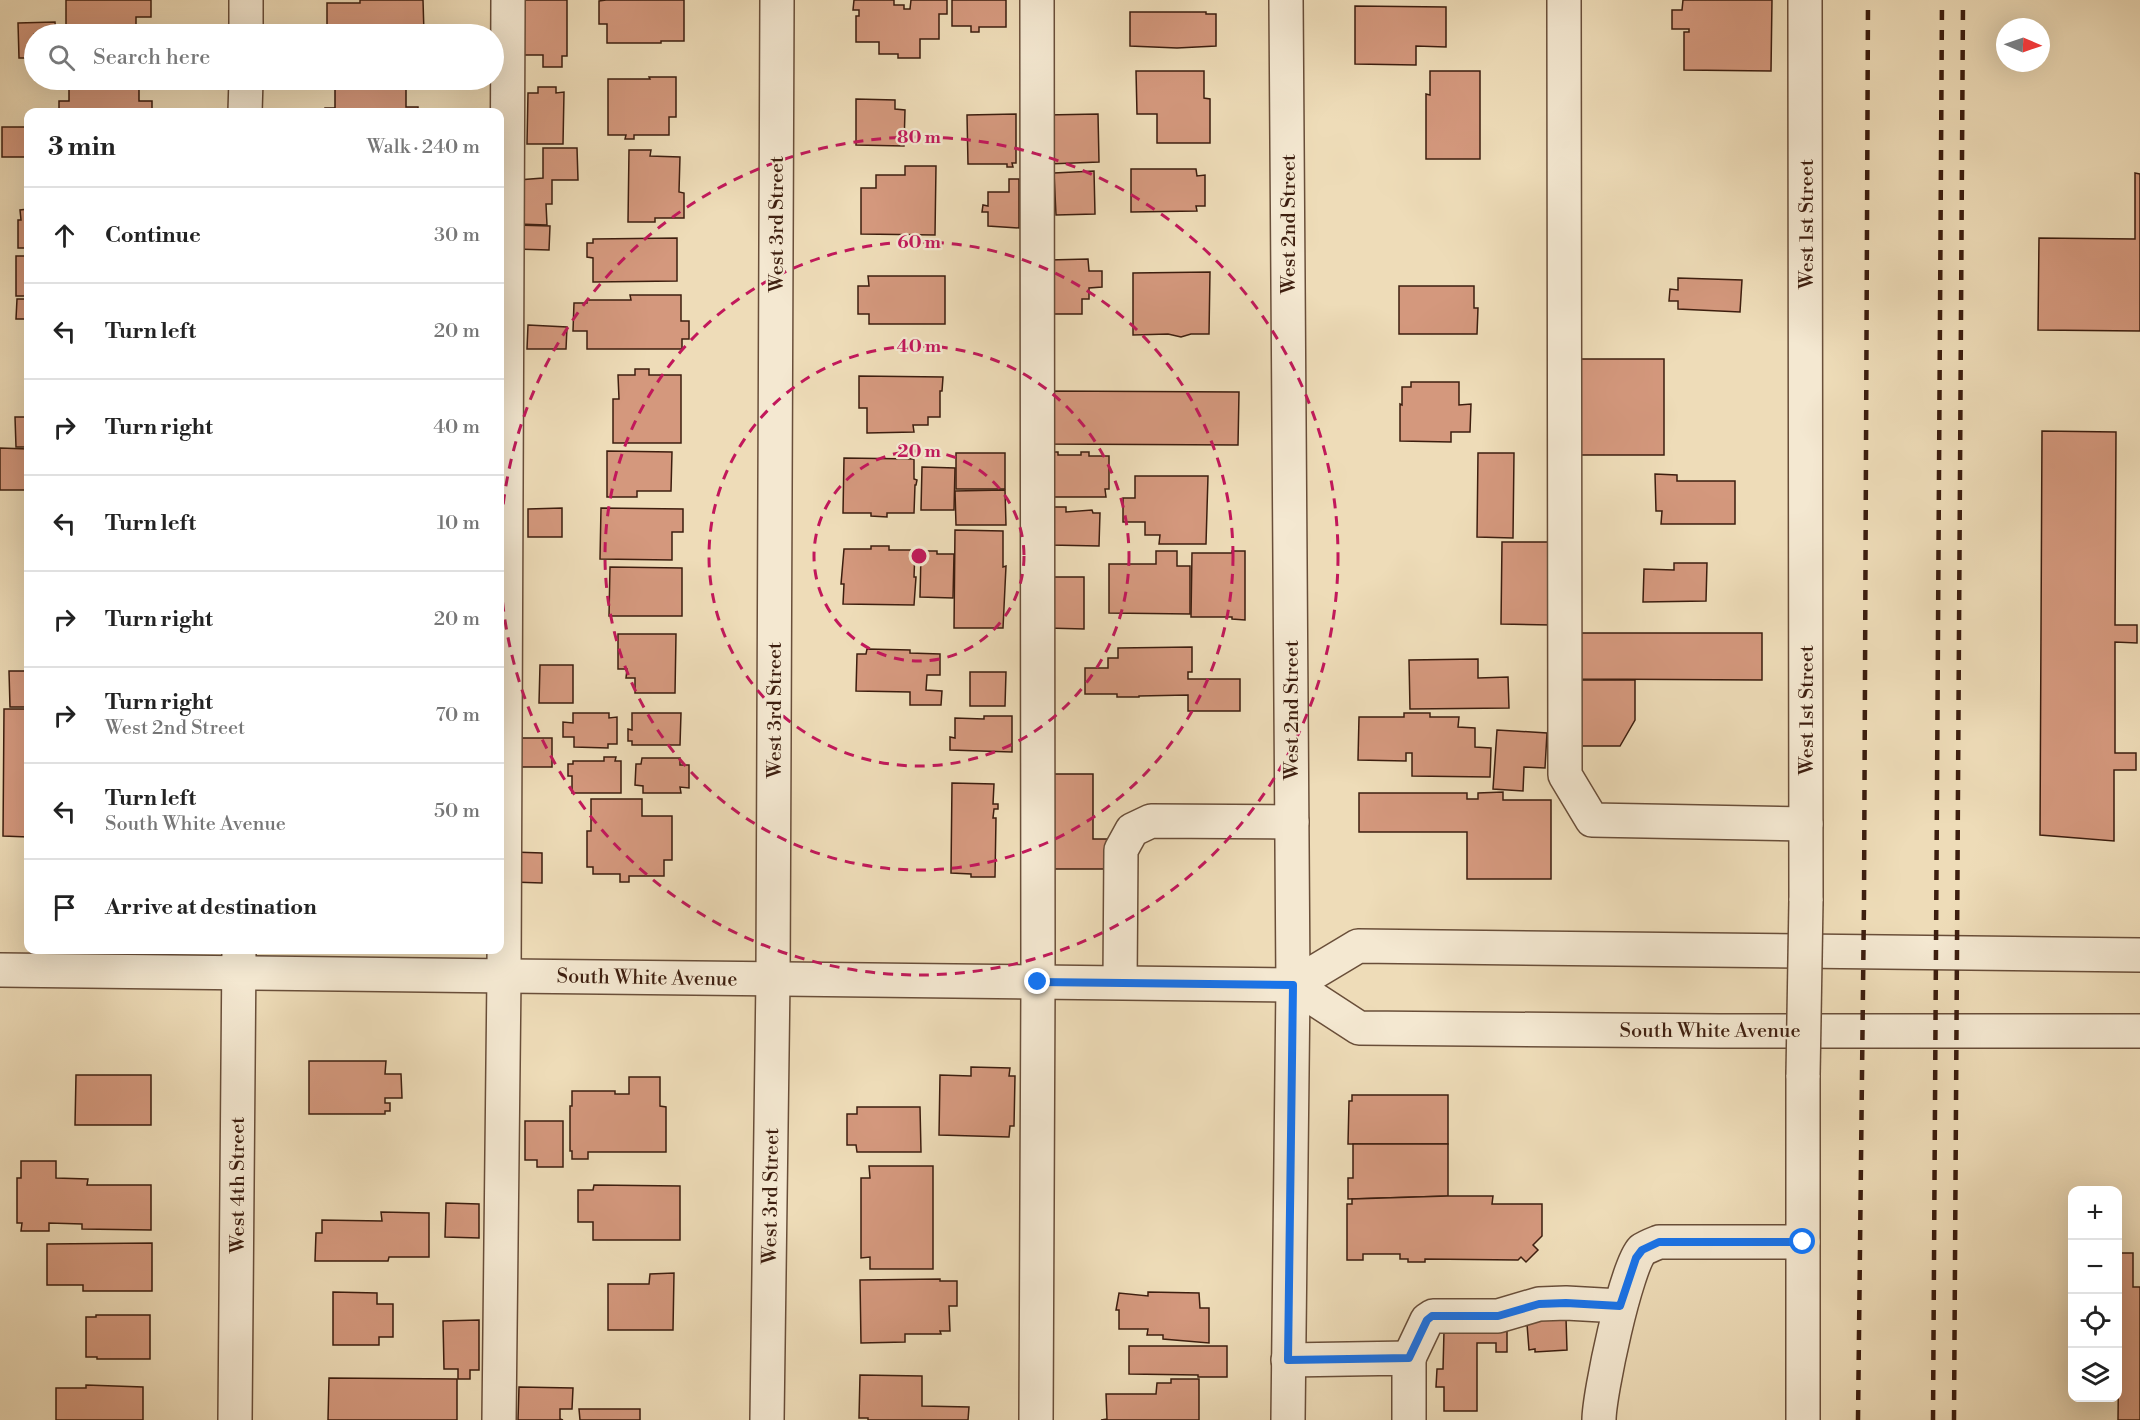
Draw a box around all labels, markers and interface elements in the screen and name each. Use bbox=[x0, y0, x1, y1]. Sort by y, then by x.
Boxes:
north arrow bbox=[1996, 18, 2050, 72]
search box bbox=[24, 24, 504, 90]
icon: search bbox=[45, 41, 78, 74]
text: Search here bbox=[93, 44, 210, 71]
text: 80 m bbox=[897, 126, 942, 149]
text: 3 min bbox=[48, 131, 116, 163]
text: Walk · 240 m bbox=[367, 135, 480, 160]
street label: West 2nd Street bbox=[1277, 154, 1302, 295]
street label: West 3rd Street bbox=[765, 156, 790, 293]
street label: West 1st Street bbox=[1795, 159, 1820, 290]
icon: ahead bbox=[48, 219, 81, 252]
text: Continue bbox=[105, 222, 201, 249]
text: 30 m bbox=[434, 223, 480, 248]
text: 60 m bbox=[897, 231, 941, 254]
icon: left bbox=[48, 315, 81, 348]
text: Turn left bbox=[105, 318, 196, 345]
text: 20 m bbox=[434, 319, 480, 344]
text: 40 m bbox=[897, 335, 942, 358]
icon: right bbox=[48, 411, 81, 444]
text: Turn right bbox=[105, 414, 213, 441]
text: 40 m bbox=[433, 415, 480, 440]
text: 20 m bbox=[897, 440, 941, 463]
icon: left bbox=[48, 507, 81, 540]
text: Turn left bbox=[105, 510, 196, 537]
text: 10 m bbox=[437, 511, 480, 536]
centre of rings bbox=[909, 546, 929, 566]
icon: right bbox=[48, 603, 81, 636]
text: Turn right bbox=[105, 606, 213, 633]
text: 20 m bbox=[434, 607, 480, 632]
street label: West 2nd Street bbox=[1280, 640, 1305, 781]
street label: West 3rd Street bbox=[763, 642, 788, 779]
street label: West 1st Street bbox=[1795, 645, 1820, 776]
text: Turn right bbox=[105, 689, 213, 716]
icon: right bbox=[48, 699, 81, 732]
text: 70 m bbox=[436, 703, 480, 728]
text: West 2nd Street bbox=[105, 716, 245, 741]
text: Turn left bbox=[105, 785, 196, 812]
icon: left bbox=[48, 795, 81, 828]
text: 50 m bbox=[434, 799, 480, 824]
text: South White Avenue bbox=[105, 812, 286, 837]
icon: arrive bbox=[48, 891, 81, 924]
text: Arrive at destination bbox=[105, 894, 317, 921]
street label: South White Avenue bbox=[556, 964, 738, 993]
route end bbox=[1024, 968, 1050, 994]
street label: South White Avenue bbox=[1620, 1019, 1800, 1044]
street label: West 4th Street bbox=[226, 1117, 251, 1254]
street label: West 3rd Street bbox=[758, 1128, 785, 1265]
map controls bbox=[2068, 1186, 2122, 1402]
button: + bbox=[2068, 1186, 2122, 1240]
route start bbox=[1789, 1228, 1815, 1254]
button: − bbox=[2068, 1240, 2122, 1294]
button: locate bbox=[2068, 1294, 2122, 1348]
button: layers bbox=[2068, 1348, 2122, 1402]

